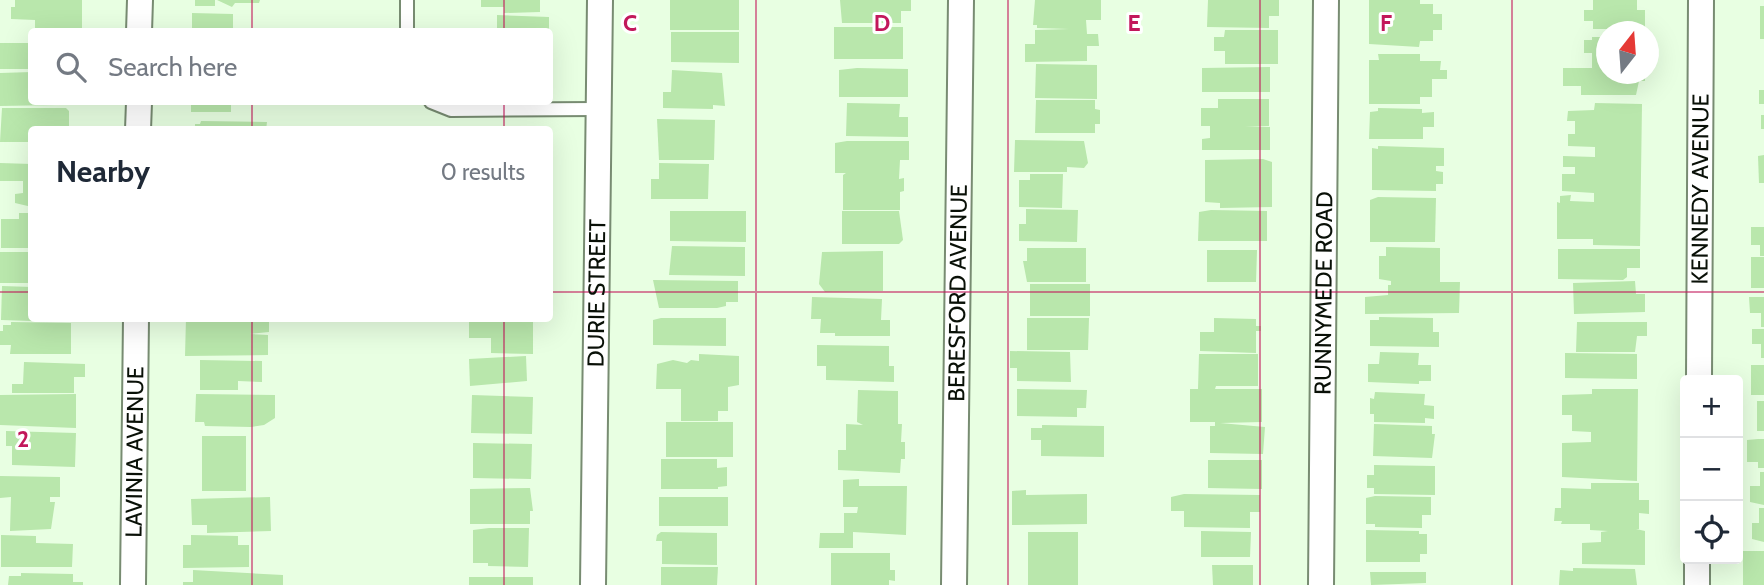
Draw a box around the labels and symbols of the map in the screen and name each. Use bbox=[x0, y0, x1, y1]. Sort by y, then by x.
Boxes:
text: C bbox=[623, 9, 637, 37]
text: D bbox=[874, 9, 890, 37]
text: E bbox=[1127, 9, 1141, 37]
text: F bbox=[1380, 9, 1392, 37]
north arrow bbox=[1596, 21, 1659, 84]
street label: KENNEDY AVENUE bbox=[1686, 94, 1715, 284]
street label: BERESFORD AVENUE bbox=[942, 184, 973, 402]
street label: RUNNYMEDE ROAD bbox=[1309, 191, 1338, 395]
street label: DURIE STREET bbox=[582, 219, 611, 367]
street label: LAVINIA AVENUE bbox=[120, 366, 149, 538]
text: 2 bbox=[17, 425, 29, 453]

